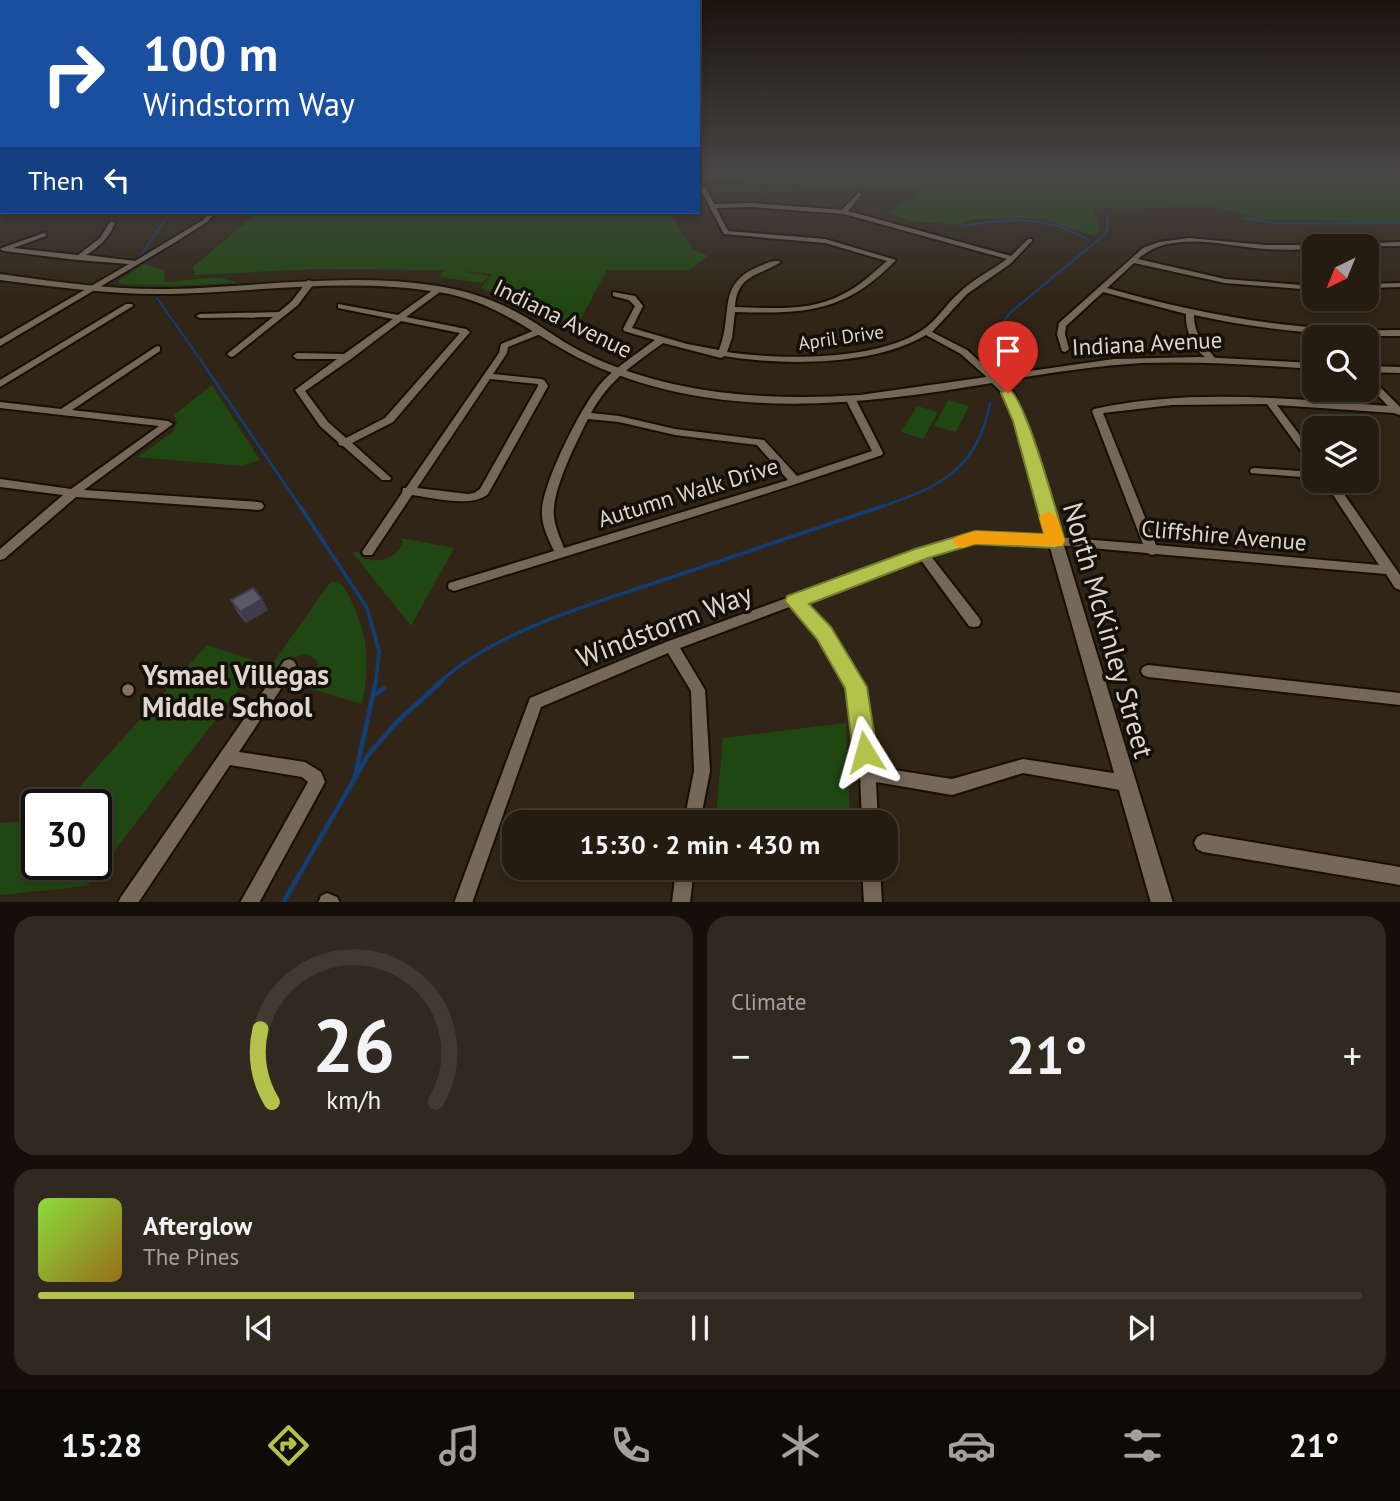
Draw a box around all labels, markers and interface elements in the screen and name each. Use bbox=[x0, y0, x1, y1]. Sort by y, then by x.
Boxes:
text: 100 m bbox=[143, 21, 278, 85]
icon: right bbox=[28, 28, 119, 119]
text: Windstorm Way bbox=[143, 83, 355, 125]
icon: left bbox=[98, 161, 136, 199]
text: Then bbox=[28, 164, 84, 197]
north arrow bbox=[1302, 234, 1379, 312]
map controls bbox=[1302, 234, 1379, 493]
street label: Indiana Avenue bbox=[489, 272, 637, 364]
street label: April Drive bbox=[797, 319, 885, 355]
pin bbox=[978, 321, 1038, 393]
street label: Indiana Avenue bbox=[1071, 325, 1223, 361]
button: search bbox=[1302, 325, 1379, 402]
icon: arrive bbox=[989, 332, 1027, 370]
button: layers bbox=[1302, 416, 1379, 493]
street label: Autumn Walk Drive bbox=[594, 451, 782, 533]
street label: North McKinley Street bbox=[1055, 498, 1163, 762]
street label: Cliffshire Avenue bbox=[1140, 513, 1308, 557]
street label: Windstorm Way bbox=[571, 575, 757, 675]
place label: Ysmael Villegas Middle School bbox=[141, 656, 329, 725]
marker: Ysmael Villegas Middle School bbox=[120, 682, 136, 698]
position arrow bbox=[828, 715, 902, 789]
speed limit sign: 30 bbox=[21, 789, 112, 880]
text: 15:30 · 2 min · 430 m bbox=[580, 828, 820, 861]
text: Climate bbox=[731, 987, 806, 1016]
text: 26 bbox=[312, 998, 395, 1092]
text: 21° bbox=[1006, 1021, 1087, 1088]
text: − bbox=[731, 1031, 750, 1080]
text: + bbox=[1343, 1031, 1362, 1080]
text: km/h bbox=[326, 1083, 381, 1115]
text: Afterglow bbox=[143, 1209, 252, 1242]
text: The Pines bbox=[143, 1242, 239, 1271]
icon: previous bbox=[240, 1309, 278, 1347]
icon: pause bbox=[681, 1309, 719, 1347]
icon: next bbox=[1122, 1309, 1160, 1347]
icon: directions bbox=[264, 1421, 313, 1470]
icon: music bbox=[435, 1421, 484, 1470]
icon: phone bbox=[606, 1421, 655, 1470]
icon: climate bbox=[776, 1421, 825, 1470]
icon: car bbox=[947, 1421, 996, 1470]
icon: filters bbox=[1118, 1421, 1167, 1470]
text: 15:28 bbox=[61, 1424, 142, 1466]
text: 21° bbox=[1289, 1424, 1339, 1466]

